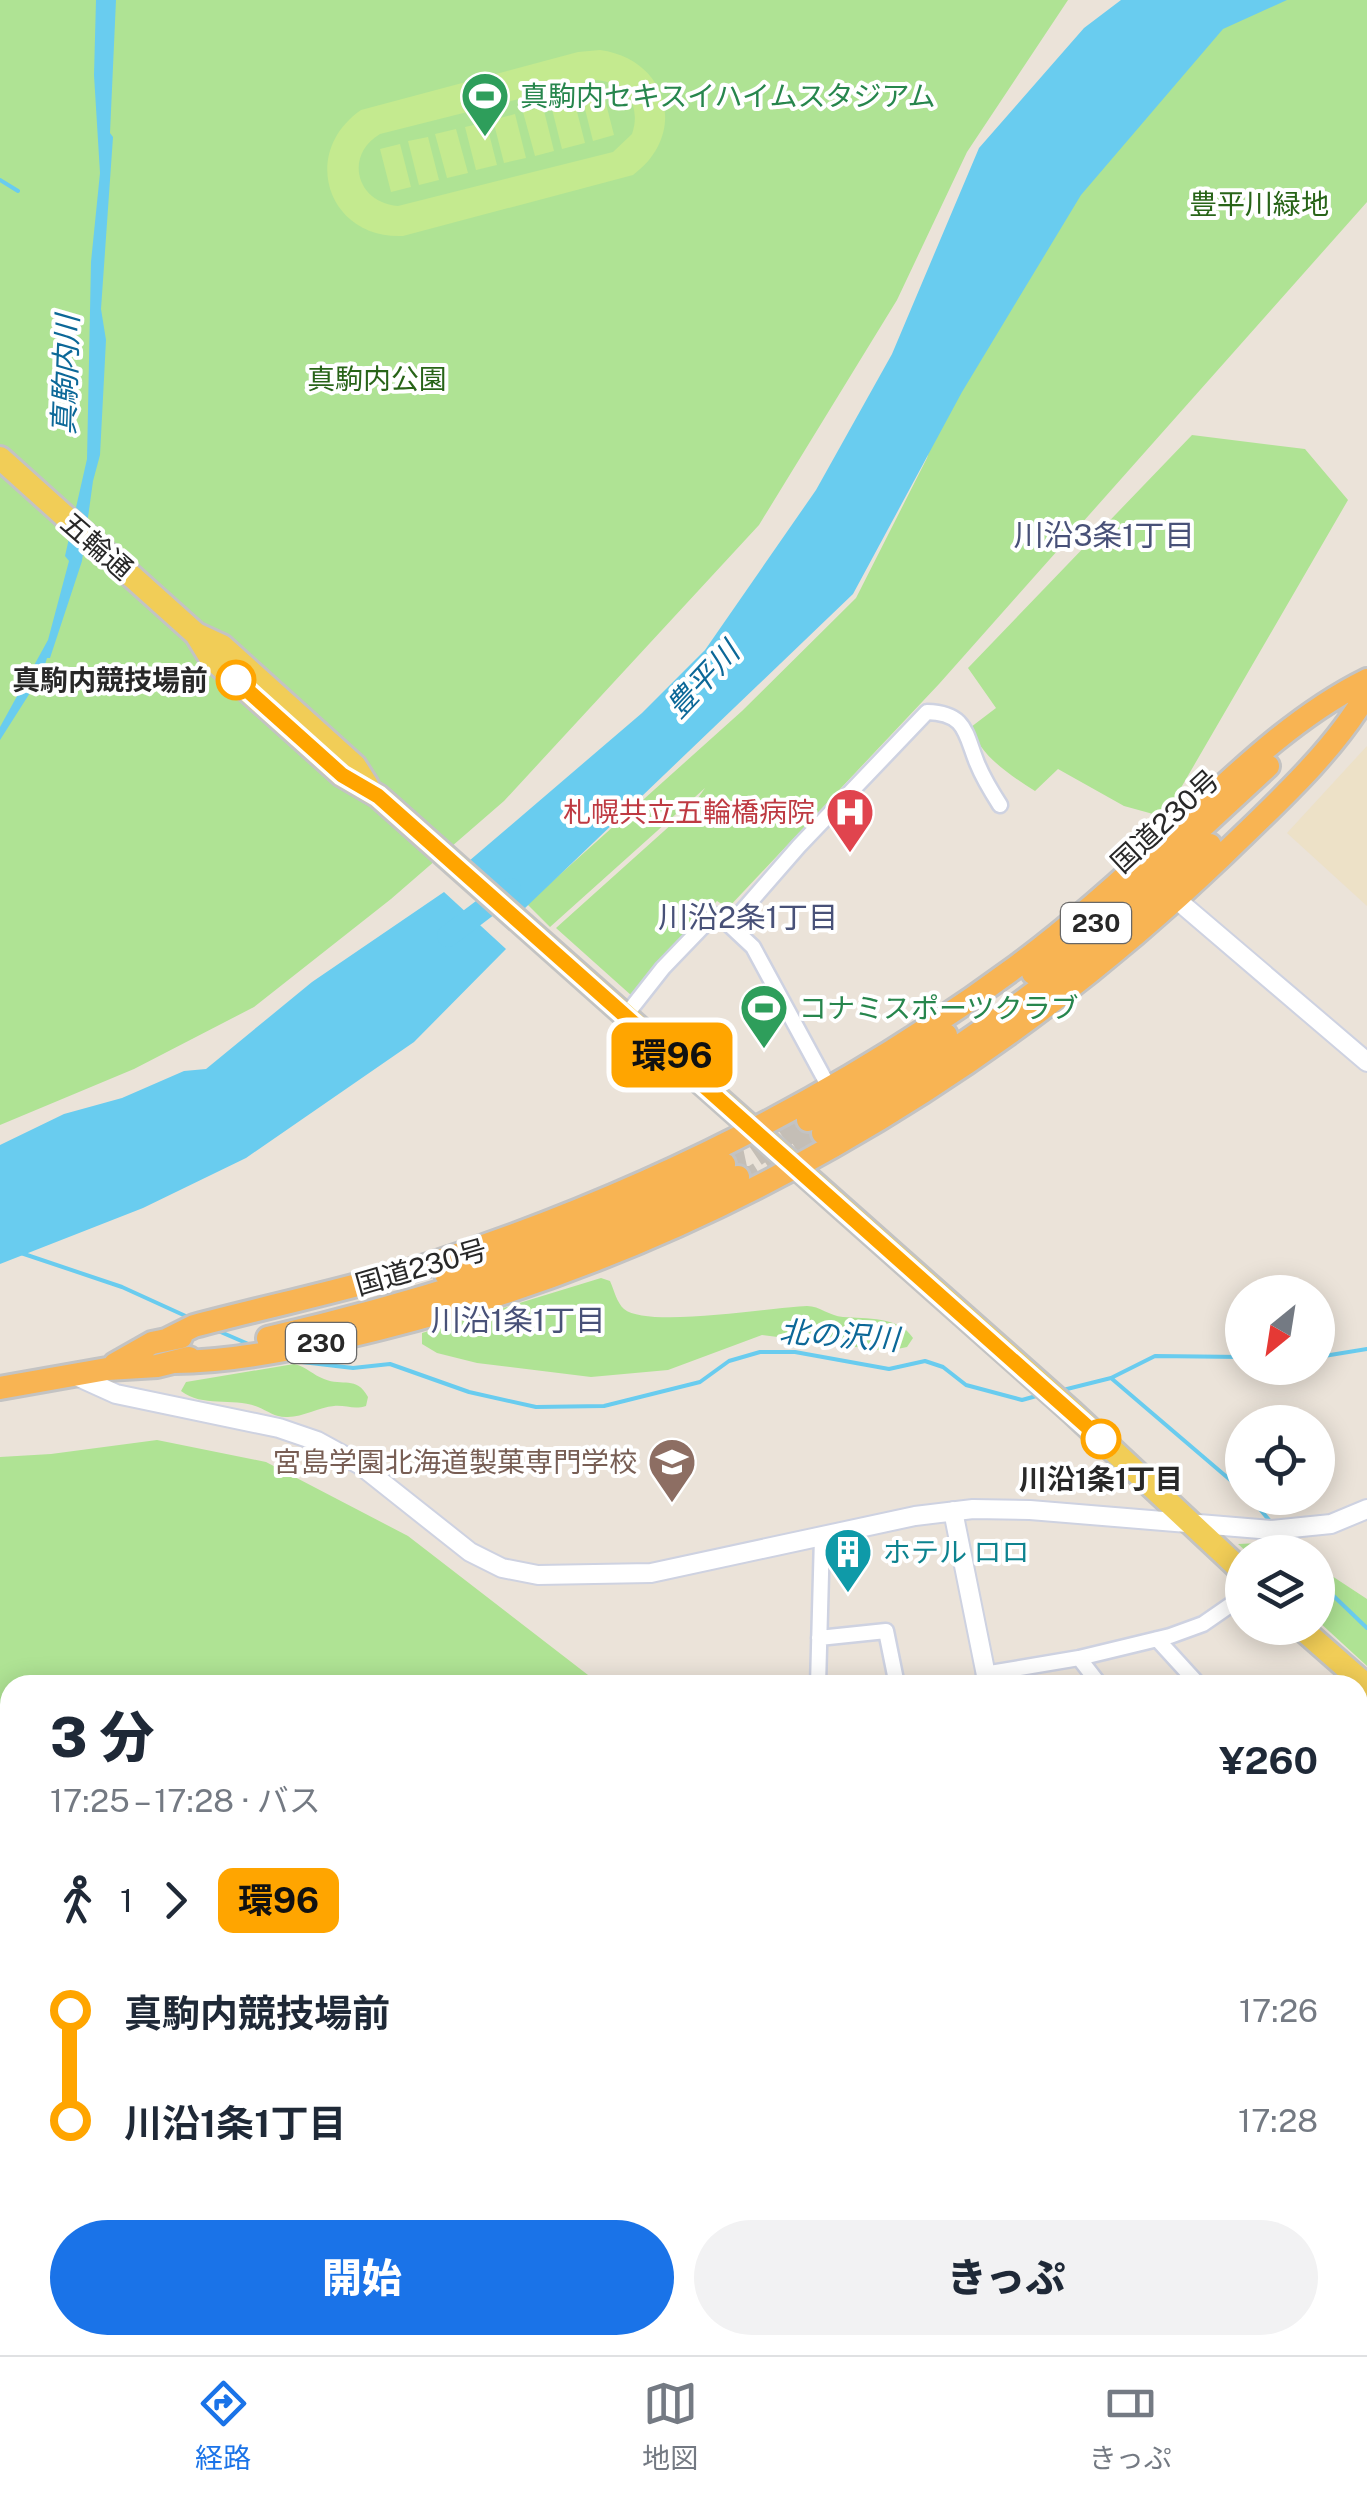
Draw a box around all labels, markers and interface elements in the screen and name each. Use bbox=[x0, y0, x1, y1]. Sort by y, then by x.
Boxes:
sports icon: 真駒内セキスイハイムスタジアム bbox=[459, 70, 511, 138]
place label: 真駒内セキスイハイムスタジアム bbox=[520, 79, 936, 112]
park label: 豊平川緑地 bbox=[1189, 187, 1329, 220]
water label: 真駒内川 bbox=[45, 311, 85, 436]
park label: 真駒内公園 bbox=[307, 362, 447, 395]
street label: 五輪通 bbox=[55, 506, 140, 586]
district label: 川沿3条1丁目 bbox=[1013, 517, 1195, 553]
water label: 豊平川 bbox=[658, 632, 748, 725]
marker: 真駒内競技場前 bbox=[217, 661, 255, 699]
place label: 真駒内競技場前 bbox=[12, 663, 208, 696]
street label: 国道230号 bbox=[1104, 762, 1225, 879]
hospital icon: 札幌共立五輪橋病院 bbox=[824, 786, 876, 854]
place label: 札幌共立五輪橋病院 bbox=[563, 795, 815, 828]
district label: 川沿2条1丁目 bbox=[658, 899, 838, 935]
road number: 230 bbox=[1061, 903, 1131, 943]
sports icon: コナミスポーツクラブ bbox=[738, 982, 790, 1050]
place label: コナミスポーツクラブ bbox=[799, 991, 1078, 1024]
line badge: 環96 bbox=[614, 1022, 730, 1088]
text: 環96 bbox=[631, 1035, 713, 1076]
street label: 国道230号 bbox=[351, 1232, 490, 1301]
north arrow bbox=[1225, 1275, 1335, 1385]
map controls bbox=[1225, 1275, 1335, 1645]
district label: 川沿1条1丁目 bbox=[431, 1302, 605, 1338]
water label: 北の沢川 bbox=[778, 1313, 903, 1357]
road number: 230 bbox=[286, 1323, 356, 1363]
button: locate bbox=[1225, 1405, 1335, 1515]
marker: 川沿1条1丁目 bbox=[1082, 1420, 1120, 1458]
school or university icon: 宮島学園北海道製菓専門学校 bbox=[646, 1436, 698, 1504]
place label: 宮島学園北海道製菓専門学校 bbox=[273, 1445, 637, 1478]
place label: 川沿1条1丁目 bbox=[1019, 1462, 1183, 1495]
building icon: ホテル ロロ bbox=[822, 1526, 874, 1594]
place label: ホテル ロロ bbox=[883, 1535, 1030, 1568]
button: layers bbox=[1225, 1535, 1335, 1645]
text: 3 分 bbox=[50, 1705, 154, 1769]
text: ¥260 bbox=[1219, 1738, 1318, 1783]
text: 17:25 – 17:28 · バス bbox=[50, 1782, 321, 1819]
icon: walk bbox=[50, 1873, 105, 1928]
icon: forward bbox=[148, 1873, 203, 1928]
text: 環96 bbox=[238, 1880, 319, 1921]
text: 1 bbox=[120, 1882, 133, 1919]
text: 真駒内競技場前 bbox=[124, 1991, 390, 2036]
text: 17:26 bbox=[1239, 1992, 1318, 2029]
text: 川沿1条1丁目 bbox=[124, 2101, 347, 2146]
text: 17:28 bbox=[1238, 2102, 1318, 2139]
button: 開始 bbox=[50, 2220, 674, 2335]
button: きっぷ bbox=[694, 2220, 1318, 2335]
tab: 経路 bbox=[195, 2376, 251, 2476]
tab: 地図 bbox=[642, 2376, 698, 2476]
tab: きっぷ bbox=[1089, 2376, 1172, 2476]

